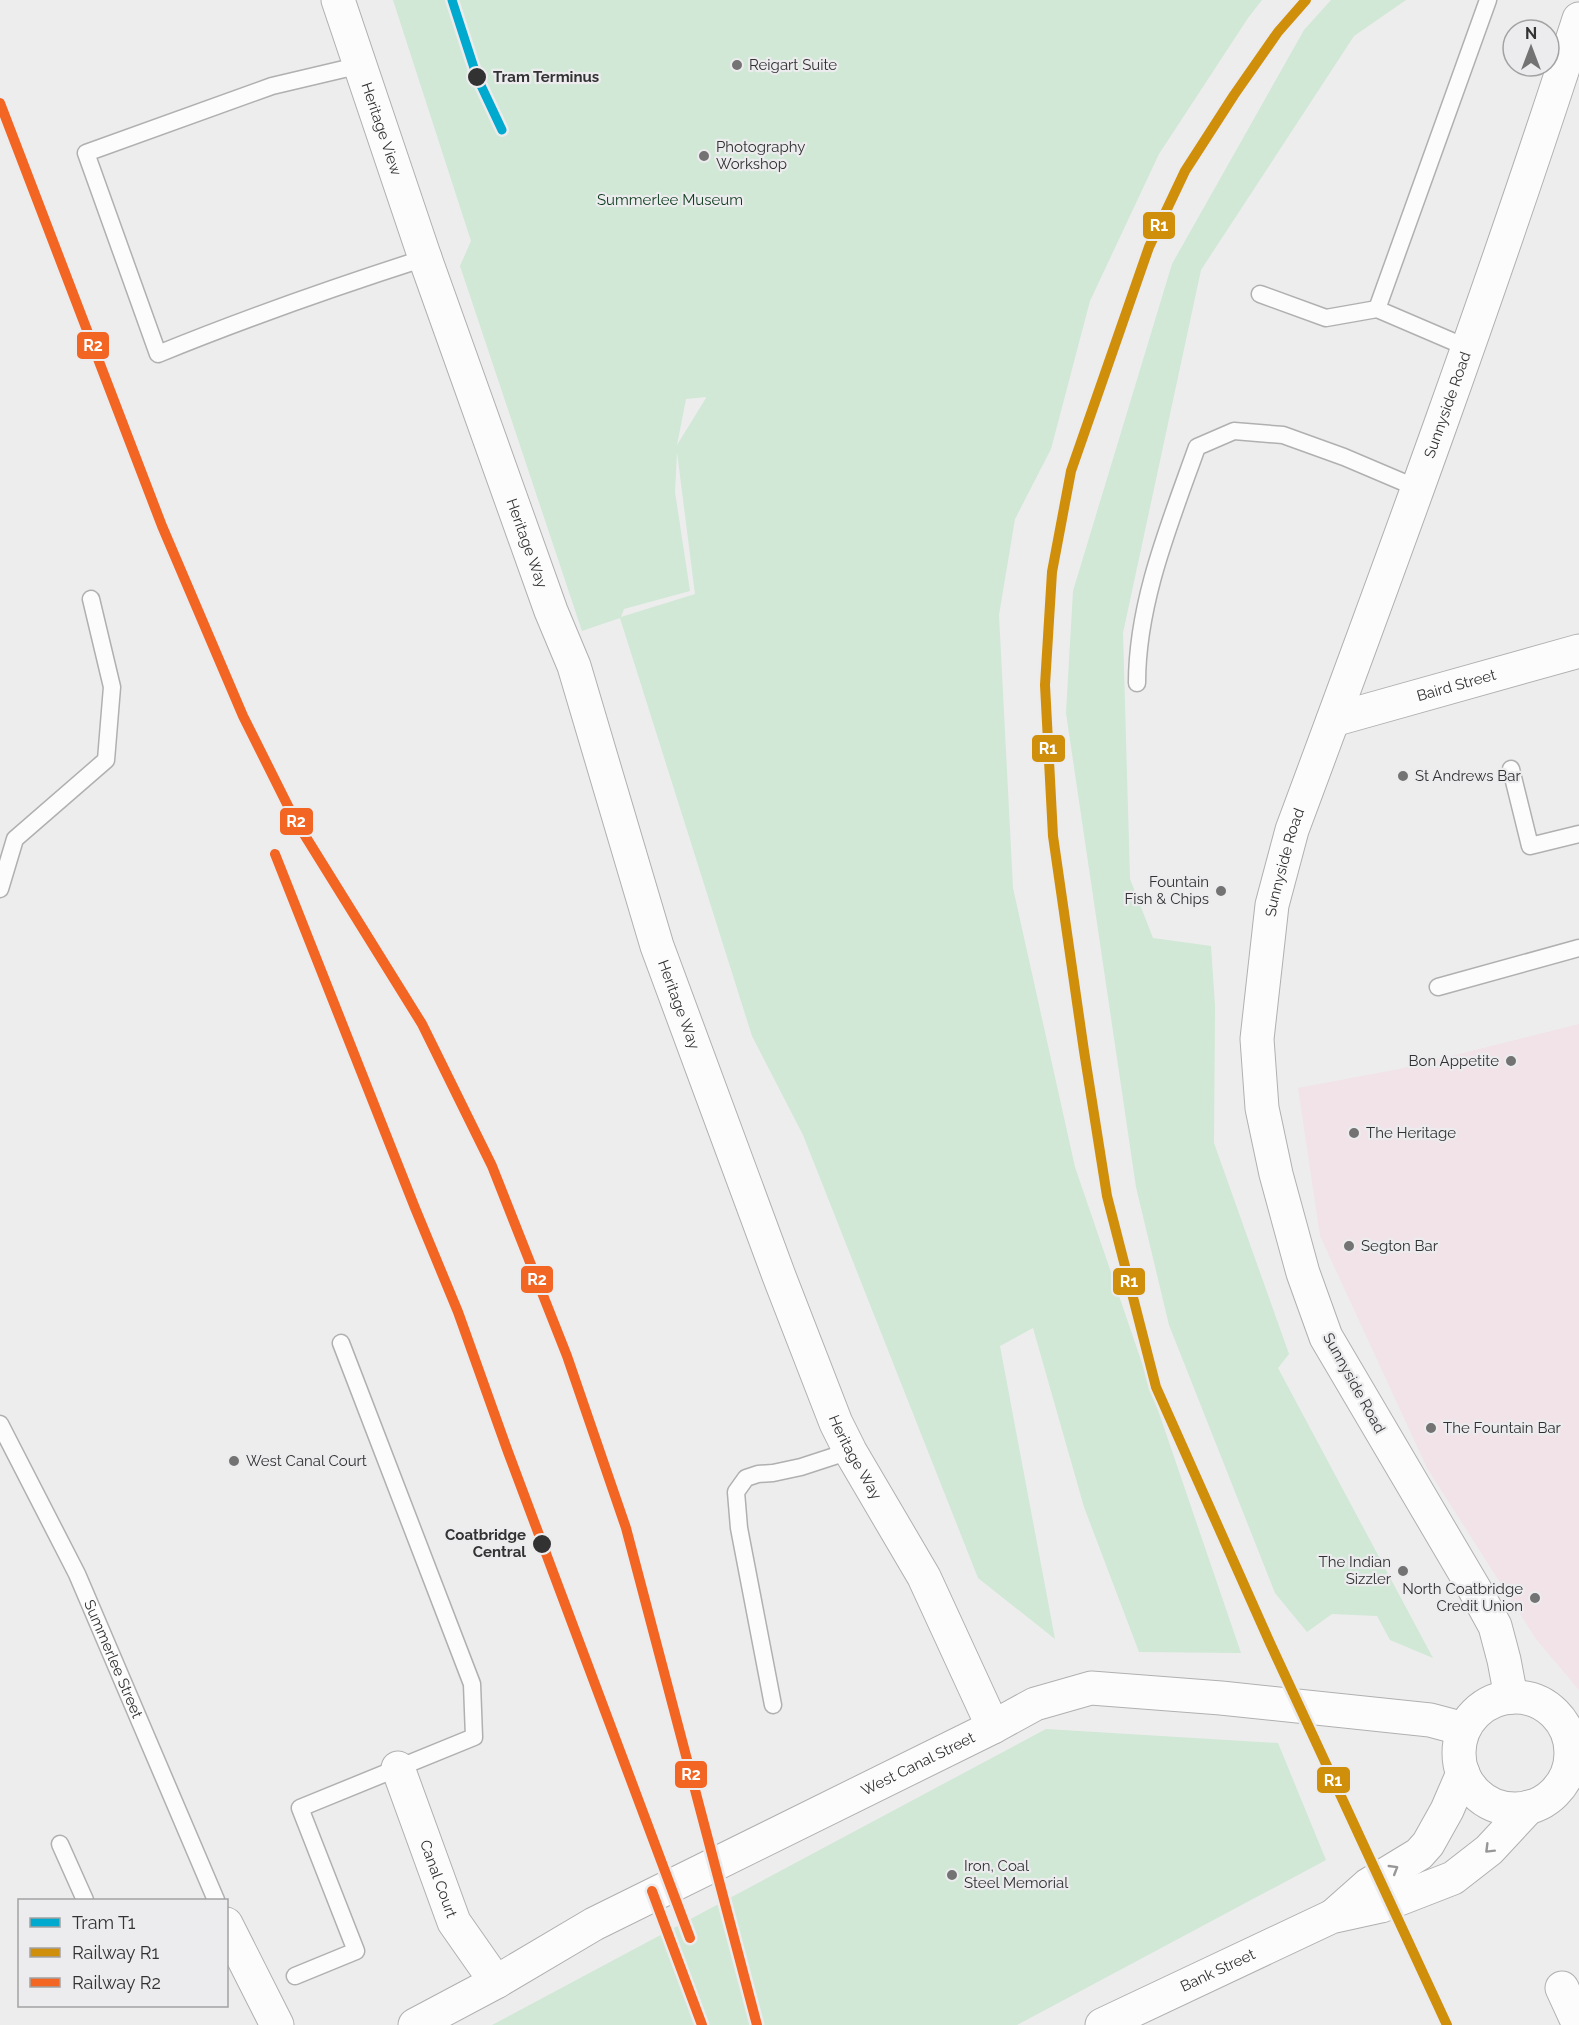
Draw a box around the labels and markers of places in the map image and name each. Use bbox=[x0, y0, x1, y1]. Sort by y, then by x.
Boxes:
place label: Reigart Suite bbox=[749, 56, 837, 74]
marker: Reigart Suite bbox=[730, 58, 744, 72]
marker: Tram Terminus bbox=[466, 66, 488, 88]
place label: Tram Terminus bbox=[493, 68, 599, 86]
place label: Photography Workshop bbox=[716, 138, 805, 173]
marker: Photography Workshop bbox=[697, 149, 711, 163]
place label: St Andrews Bar bbox=[1415, 767, 1521, 785]
marker: St Andrews Bar bbox=[1396, 769, 1410, 783]
place label: Fountain Fish & Chips bbox=[1124, 873, 1209, 908]
marker: Fountain Fish & Chips bbox=[1214, 884, 1228, 898]
place label: Bon Appetite bbox=[1409, 1052, 1499, 1070]
marker: Bon Appetite bbox=[1504, 1054, 1518, 1068]
place label: The Heritage bbox=[1366, 1124, 1456, 1142]
marker: The Heritage bbox=[1347, 1126, 1361, 1140]
place label: Segton Bar bbox=[1361, 1237, 1439, 1255]
marker: Segton Bar bbox=[1342, 1239, 1356, 1253]
place label: The Fountain Bar bbox=[1443, 1419, 1562, 1437]
marker: The Fountain Bar bbox=[1424, 1421, 1438, 1435]
place label: West Canal Court bbox=[246, 1452, 367, 1470]
marker: West Canal Court bbox=[227, 1454, 241, 1468]
place label: Coatbridge Central bbox=[445, 1526, 526, 1561]
marker: Coatbridge Central bbox=[531, 1533, 553, 1555]
place label: The Indian Sizzler bbox=[1318, 1553, 1392, 1588]
marker: The Indian Sizzler bbox=[1396, 1564, 1410, 1578]
place label: North Coatbridge Credit Union bbox=[1402, 1580, 1523, 1615]
marker: North Coatbridge Credit Union bbox=[1528, 1591, 1542, 1605]
place label: Iron, Coal Steel Memorial bbox=[964, 1857, 1069, 1892]
marker: Iron, Coal Steel Memorial bbox=[945, 1868, 959, 1882]

